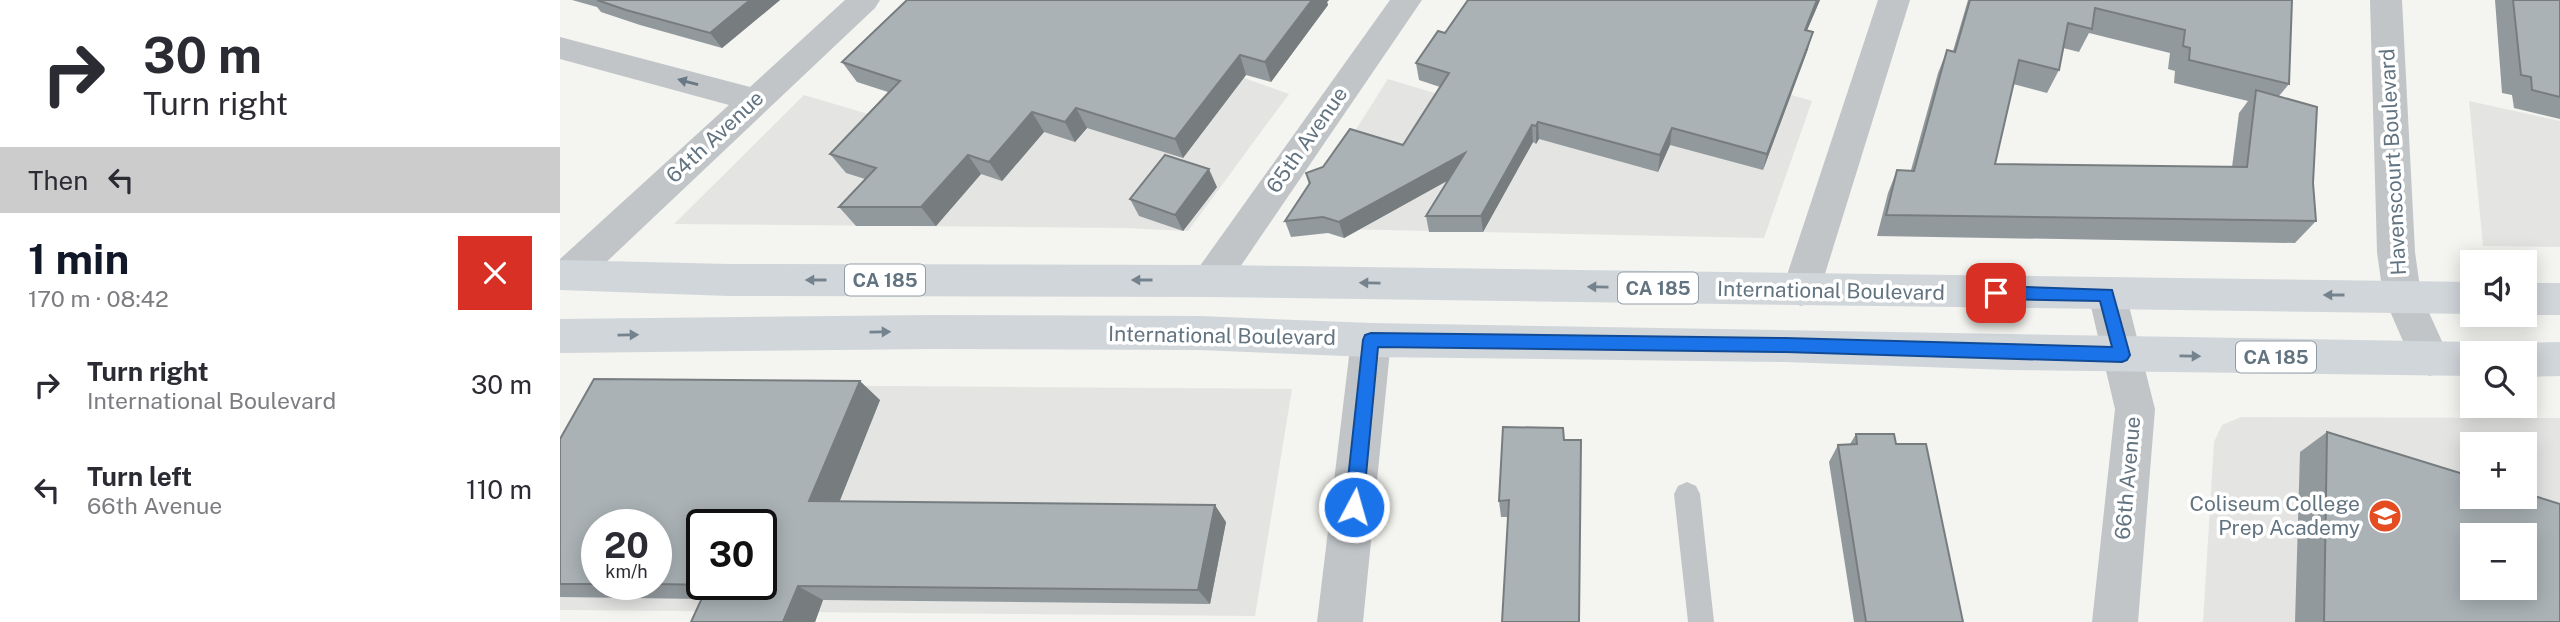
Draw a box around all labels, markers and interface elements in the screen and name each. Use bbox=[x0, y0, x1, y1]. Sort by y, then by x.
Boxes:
text: 30 m bbox=[143, 26, 262, 84]
icon: right bbox=[28, 28, 119, 119]
street label: Havenscourt Boulevard bbox=[2374, 48, 2411, 276]
one-way arrow bbox=[677, 76, 699, 87]
street label: 65th Avenue bbox=[1261, 82, 1352, 198]
text: Turn right bbox=[143, 85, 288, 122]
street label: 64th Avenue bbox=[661, 85, 768, 188]
icon: left bbox=[102, 161, 140, 199]
text: Then bbox=[28, 165, 88, 196]
text: 1 min bbox=[28, 234, 129, 283]
button: close bbox=[458, 236, 532, 310]
map controls bbox=[2460, 250, 2537, 600]
button: sound bbox=[2460, 250, 2537, 327]
pin bbox=[1966, 263, 2026, 323]
road number: CA 185 bbox=[845, 264, 925, 296]
road number: CA 185 bbox=[1618, 272, 1698, 304]
one-way arrow bbox=[805, 274, 827, 286]
icon: arrive bbox=[1977, 274, 2015, 312]
one-way arrow bbox=[1130, 275, 1152, 286]
street label: International Boulevard bbox=[1717, 276, 1945, 305]
one-way arrow bbox=[1359, 277, 1381, 289]
one-way arrow bbox=[1586, 281, 1608, 293]
text: 170 m · 08:42 bbox=[28, 285, 169, 312]
one-way arrow bbox=[2322, 289, 2344, 301]
street label: International Boulevard bbox=[1108, 321, 1336, 350]
one-way arrow bbox=[869, 326, 891, 338]
one-way arrow bbox=[617, 329, 639, 341]
button: search bbox=[2460, 341, 2537, 418]
road number: CA 185 bbox=[2236, 342, 2316, 372]
one-way arrow bbox=[2179, 350, 2201, 361]
text: Turn right bbox=[87, 356, 209, 387]
icon: right bbox=[28, 366, 66, 404]
text: 30 m bbox=[471, 369, 532, 400]
text: International Boulevard bbox=[87, 387, 336, 414]
street label: 66th Avenue bbox=[2110, 415, 2145, 541]
button: + bbox=[2460, 432, 2537, 509]
text: Turn left bbox=[87, 461, 192, 492]
position arrow bbox=[1317, 470, 1391, 544]
icon: left bbox=[28, 471, 66, 509]
text: 110 m bbox=[466, 474, 532, 505]
place label: Coliseum College Prep Academy bbox=[2190, 491, 2360, 540]
text: 66th Avenue bbox=[87, 492, 222, 519]
school or university icon: Coliseum College Prep Academy bbox=[2366, 497, 2404, 535]
speed limit sign: 30 bbox=[686, 509, 777, 600]
button: − bbox=[2460, 523, 2537, 600]
text: 20 bbox=[604, 525, 649, 566]
text: km/h bbox=[605, 561, 648, 582]

